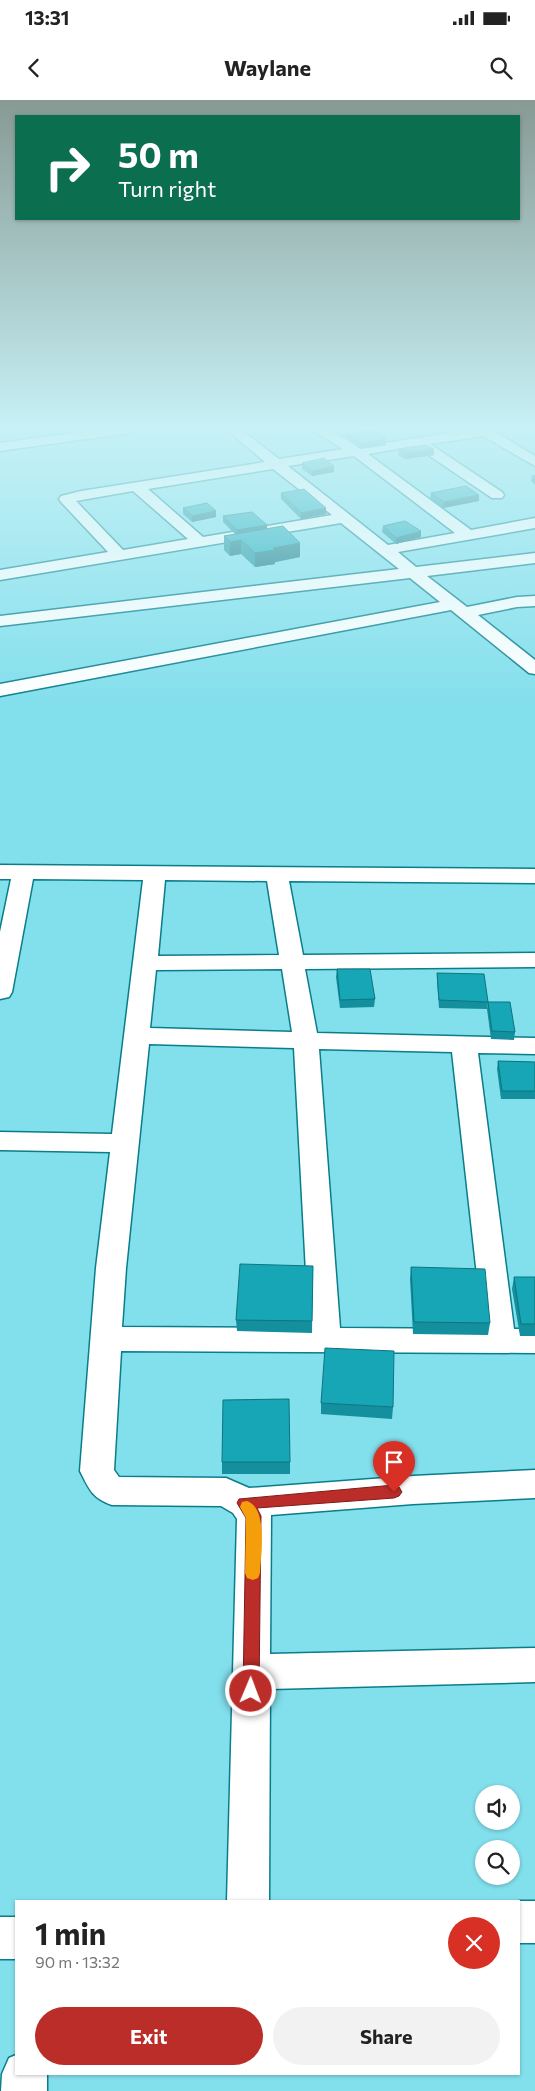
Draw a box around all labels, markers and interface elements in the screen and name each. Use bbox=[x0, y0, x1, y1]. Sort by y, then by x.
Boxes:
text: 13:31 bbox=[25, 6, 69, 29]
icon: back bbox=[20, 54, 48, 82]
text: Waylane bbox=[224, 54, 311, 81]
icon: search bbox=[487, 54, 515, 82]
text: 50 m bbox=[118, 132, 199, 175]
icon: right bbox=[35, 135, 100, 200]
text: Turn right bbox=[118, 175, 216, 202]
pin bbox=[373, 1441, 415, 1492]
icon: arrive bbox=[380, 1448, 408, 1476]
position arrow bbox=[224, 1664, 276, 1716]
map controls bbox=[475, 1785, 520, 1885]
button: sound bbox=[475, 1785, 520, 1830]
button: search bbox=[475, 1840, 520, 1885]
text: 1 min bbox=[35, 1914, 106, 1951]
button: close bbox=[448, 1917, 500, 1969]
text: 90 m · 13:32 bbox=[35, 1952, 120, 1971]
button: Exit bbox=[35, 2007, 263, 2065]
button: Share bbox=[273, 2007, 500, 2065]

